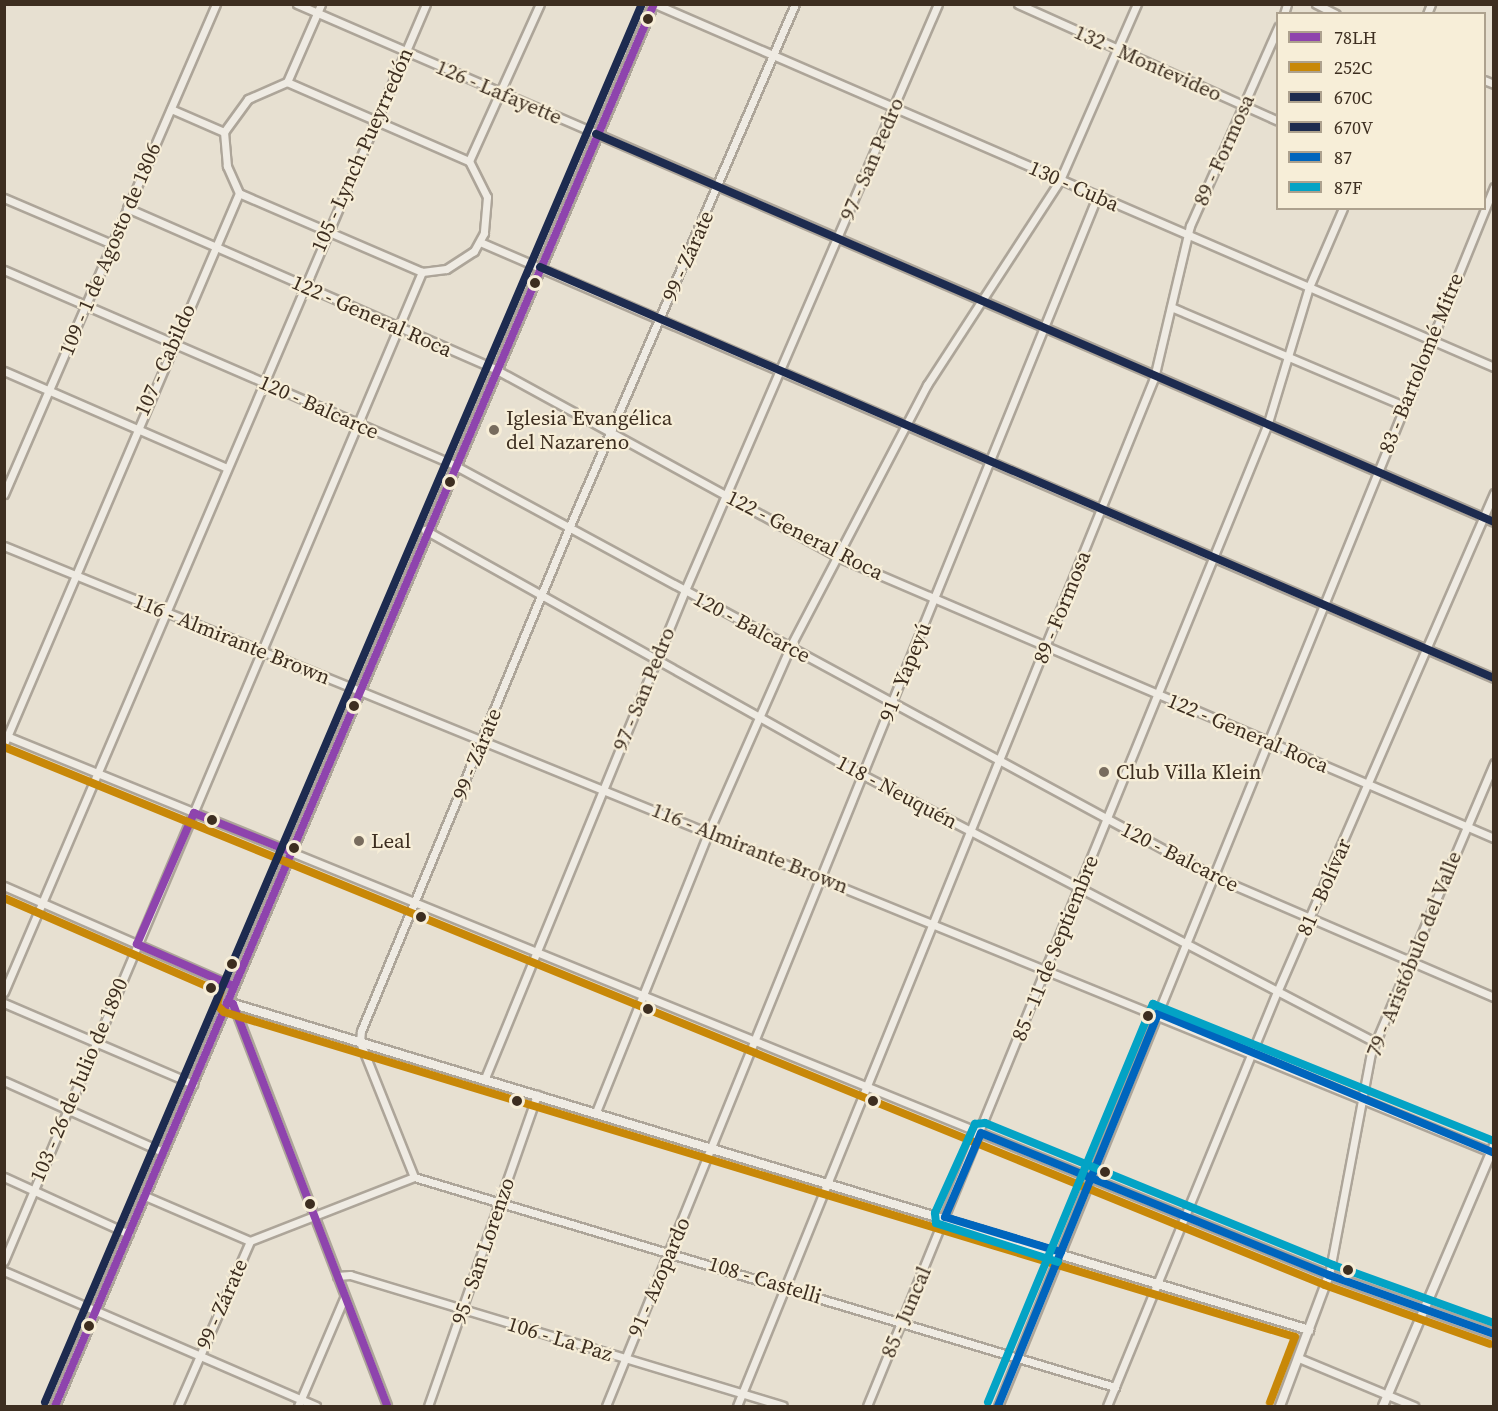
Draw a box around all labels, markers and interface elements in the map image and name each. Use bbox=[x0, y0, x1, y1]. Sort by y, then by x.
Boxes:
legend bbox=[1276, 12, 1486, 210]
unlabelled marker bbox=[642, 13, 654, 25]
street label: 132 - Montevideo bbox=[1070, 19, 1226, 107]
text: 78LH bbox=[1334, 25, 1377, 50]
street label: 105 - Lynch Pueyrredón bbox=[306, 44, 418, 256]
street label: 126 - Lafayette bbox=[432, 54, 566, 130]
text: 252C bbox=[1334, 55, 1372, 80]
text: 670C bbox=[1334, 85, 1372, 110]
street label: 89 - Formosa bbox=[1188, 90, 1260, 210]
street label: 97 - San Pedro bbox=[835, 94, 909, 224]
text: 670V bbox=[1334, 115, 1373, 140]
street label: 109 - 1 de Agosto de 1806 bbox=[54, 139, 166, 359]
text: 87 bbox=[1334, 145, 1352, 170]
street label: 130 - Cuba bbox=[1025, 155, 1123, 217]
text: 87F bbox=[1334, 175, 1362, 200]
street label: 99 - Zárate bbox=[657, 207, 719, 305]
street label: 122 - General Roca bbox=[288, 269, 456, 363]
street label: 83 - Bartolomé Mitre bbox=[1373, 269, 1469, 457]
unlabelled marker bbox=[529, 277, 541, 289]
street label: 107 - Cabildo bbox=[129, 300, 201, 420]
street label: 120 - Balcarce bbox=[255, 369, 383, 445]
place label: Iglesia Evangélica del Nazareno bbox=[506, 405, 672, 455]
marker: Iglesia Evangélica del Nazareno bbox=[487, 423, 501, 437]
unlabelled marker bbox=[444, 476, 456, 488]
street label: 122 - General Roca bbox=[722, 485, 888, 585]
street label: 89 - Formosa bbox=[1028, 547, 1096, 667]
street label: 120 - Balcarce bbox=[689, 586, 815, 668]
street label: 116 - Almirante Brown bbox=[130, 588, 334, 690]
street label: 91 - Yapeyú bbox=[874, 619, 936, 725]
street label: 97 - San Pedro bbox=[608, 624, 680, 754]
street label: 122 - General Roca bbox=[1164, 688, 1332, 778]
unlabelled marker bbox=[348, 700, 360, 712]
street label: 99 - Zárate bbox=[447, 705, 507, 803]
street label: 118 - Neuquén bbox=[832, 750, 962, 834]
place label: Club Villa Klein bbox=[1116, 759, 1262, 785]
marker: Club Villa Klein bbox=[1097, 765, 1111, 779]
street label: 116 - Almirante Brown bbox=[648, 797, 852, 899]
unlabelled marker bbox=[206, 814, 218, 826]
street label: 120 - Balcarce bbox=[1117, 817, 1243, 897]
place label: Leal bbox=[371, 828, 411, 854]
marker: Leal bbox=[352, 834, 366, 848]
street label: 81 - Bolívar bbox=[1291, 834, 1357, 940]
unlabelled marker bbox=[288, 842, 300, 854]
street label: 79 - Aristóbulo del Valle bbox=[1361, 847, 1467, 1061]
street label: 85 - 11 de Septiembre bbox=[1006, 851, 1104, 1045]
unlabelled marker bbox=[415, 911, 427, 923]
unlabelled marker bbox=[226, 958, 238, 970]
street label: 103 - 26 de Julio de 1890 bbox=[25, 974, 133, 1186]
unlabelled marker bbox=[205, 982, 217, 994]
unlabelled marker bbox=[642, 1003, 654, 1015]
unlabelled marker bbox=[1142, 1010, 1154, 1022]
unlabelled marker bbox=[511, 1095, 523, 1107]
unlabelled marker bbox=[867, 1095, 879, 1107]
unlabelled marker bbox=[1099, 1166, 1111, 1178]
street label: 95 - San Lorenzo bbox=[446, 1174, 520, 1328]
unlabelled marker bbox=[304, 1198, 316, 1210]
street label: 91 - Azopardo bbox=[623, 1214, 695, 1340]
street label: 108 - Castelli bbox=[705, 1251, 825, 1309]
street label: 99 - Zárate bbox=[191, 1255, 253, 1353]
street label: 85 - Juncal bbox=[876, 1263, 936, 1361]
unlabelled marker bbox=[1342, 1264, 1354, 1276]
street label: 106 - La Paz bbox=[504, 1311, 616, 1367]
unlabelled marker bbox=[83, 1320, 95, 1332]

